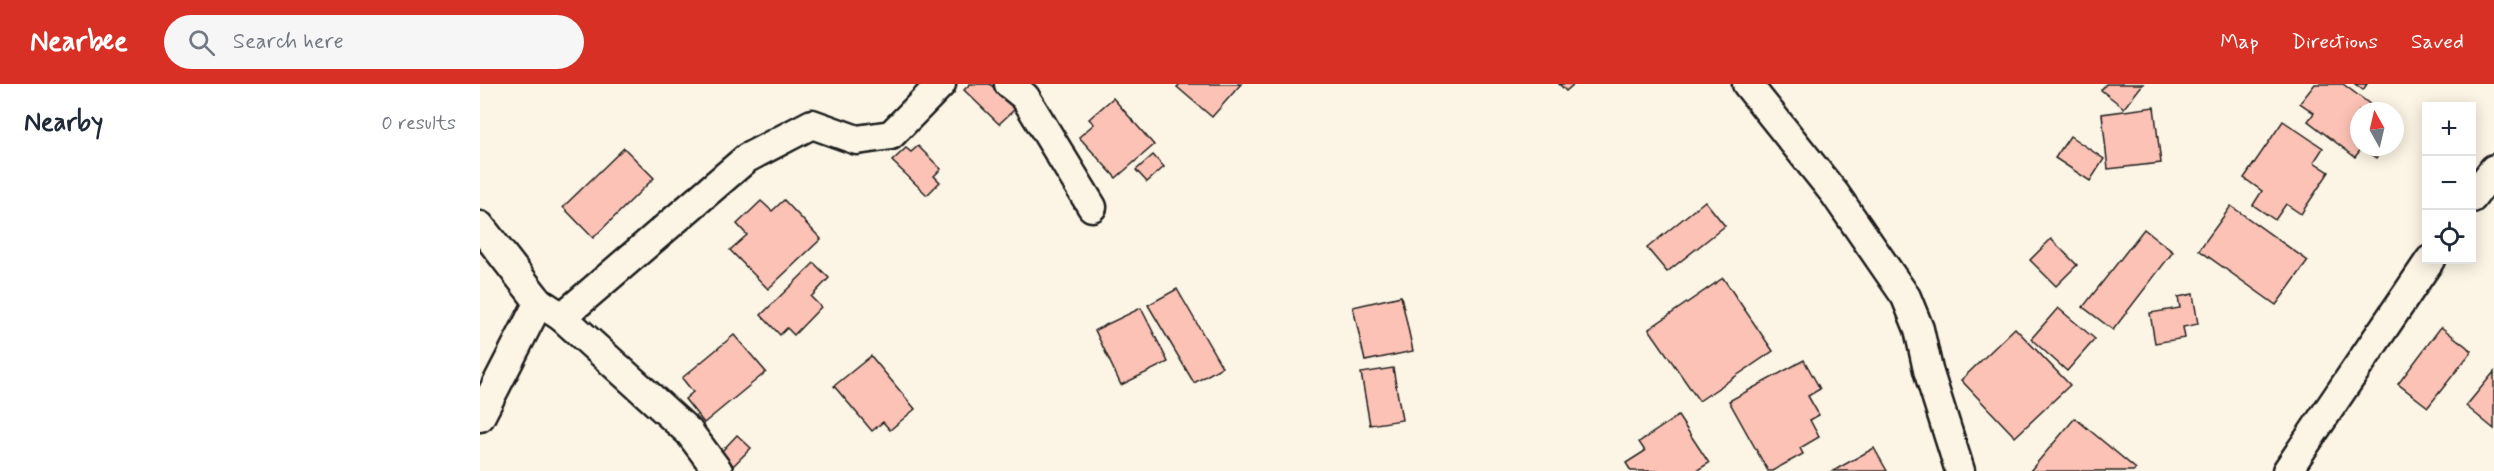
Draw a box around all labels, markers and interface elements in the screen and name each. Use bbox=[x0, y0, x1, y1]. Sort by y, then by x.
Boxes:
search box bbox=[164, 15, 584, 69]
text: Nearbee bbox=[30, 24, 128, 61]
icon: search bbox=[185, 26, 218, 59]
text: Search here bbox=[233, 28, 344, 56]
text: Map bbox=[2220, 28, 2259, 56]
text: Directions bbox=[2292, 28, 2378, 56]
text: Saved bbox=[2411, 28, 2464, 56]
north arrow bbox=[2350, 102, 2404, 156]
map controls bbox=[2422, 102, 2476, 264]
button: + bbox=[2422, 102, 2476, 156]
text: Nearby bbox=[24, 106, 103, 140]
text: 0 results bbox=[382, 110, 456, 137]
button: − bbox=[2422, 156, 2476, 210]
button: locate bbox=[2422, 210, 2476, 264]

